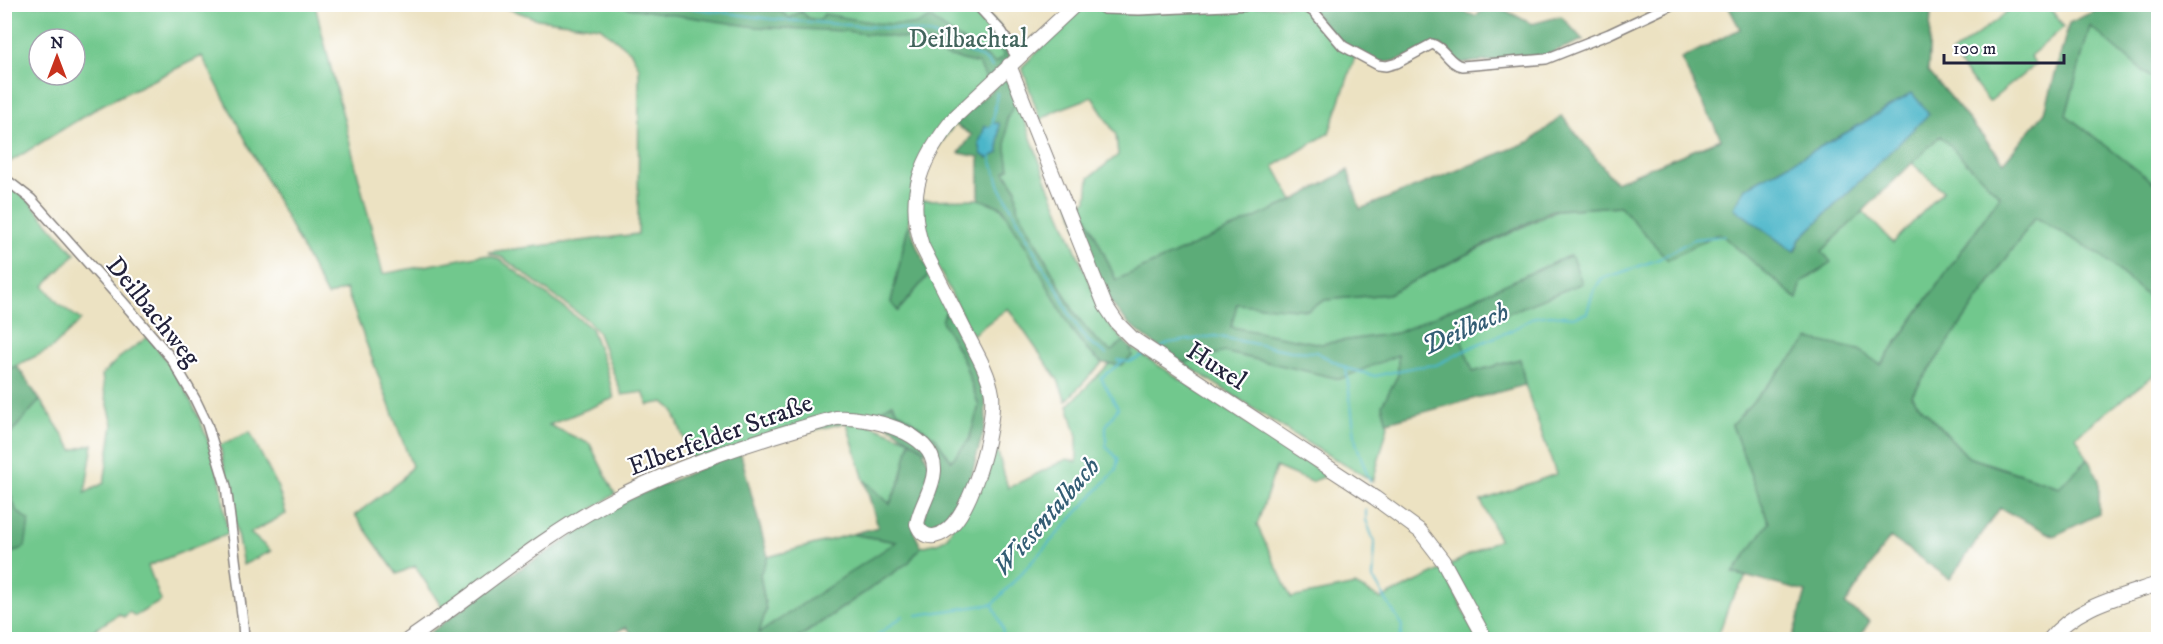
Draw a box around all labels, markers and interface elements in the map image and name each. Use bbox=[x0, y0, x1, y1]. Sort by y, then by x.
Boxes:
park label: Deilbachtal bbox=[908, 23, 1028, 56]
north arrow bbox=[27, 27, 87, 87]
scale bar bbox=[1944, 27, 2064, 65]
text: N bbox=[50, 33, 64, 53]
text: 100 m bbox=[1953, 38, 1996, 60]
street label: Deilbachweg bbox=[98, 250, 208, 374]
water label: Deilbach bbox=[1417, 295, 1514, 363]
street label: Huxel bbox=[1180, 335, 1253, 398]
street label: Elberfelder Straße bbox=[624, 387, 817, 484]
water label: Wiesentalbach bbox=[986, 450, 1108, 583]

